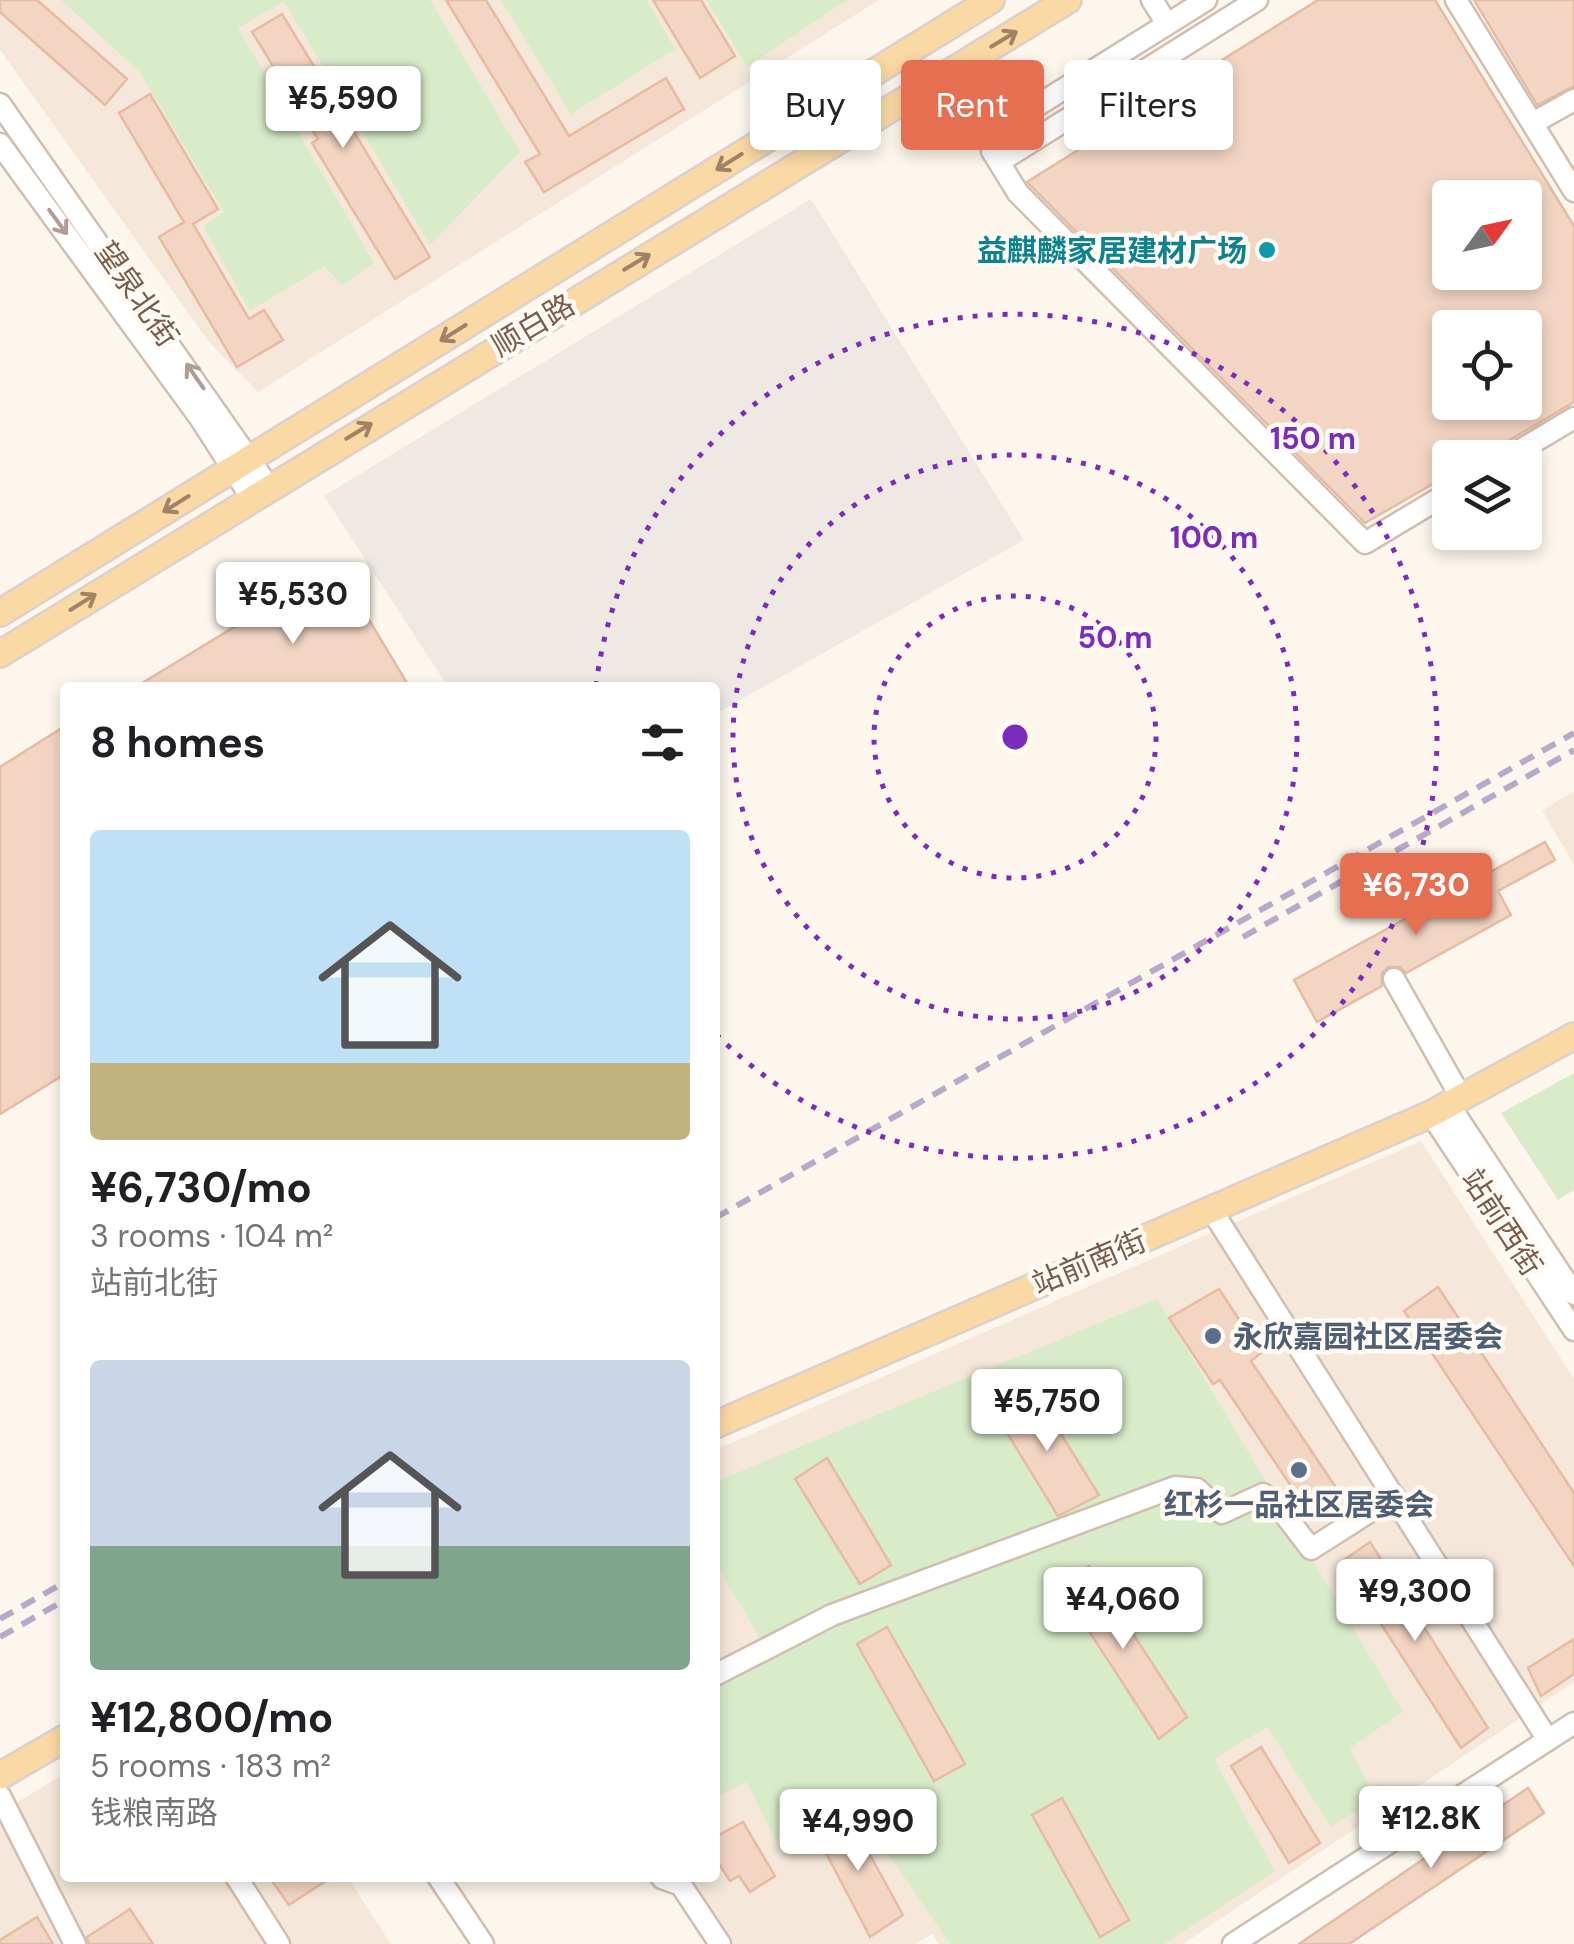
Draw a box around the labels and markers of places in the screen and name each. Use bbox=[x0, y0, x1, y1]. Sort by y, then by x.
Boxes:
pin: ¥5,590 bbox=[262, 66, 424, 151]
place label: 益麒麟家居建材广场 bbox=[977, 231, 1247, 270]
marker: 益麒麟家居建材广场 bbox=[1256, 239, 1278, 261]
pin: ¥5,530 bbox=[212, 562, 374, 647]
centre of rings bbox=[997, 719, 1033, 755]
pin: ¥6,730 bbox=[1335, 853, 1497, 938]
place label: 永欣嘉园社区居委会 bbox=[1233, 1317, 1503, 1356]
marker: 永欣嘉园社区居委会 bbox=[1202, 1325, 1224, 1347]
pin: ¥5,750 bbox=[966, 1369, 1128, 1454]
marker: 红杉一品社区居委会 bbox=[1288, 1459, 1310, 1481]
place label: 红杉一品社区居委会 bbox=[1164, 1485, 1434, 1524]
pin: ¥9,300 bbox=[1334, 1559, 1496, 1644]
pin: ¥4,060 bbox=[1042, 1567, 1204, 1652]
pin: ¥12.8K bbox=[1350, 1786, 1512, 1871]
pin: ¥4,990 bbox=[777, 1789, 939, 1874]

